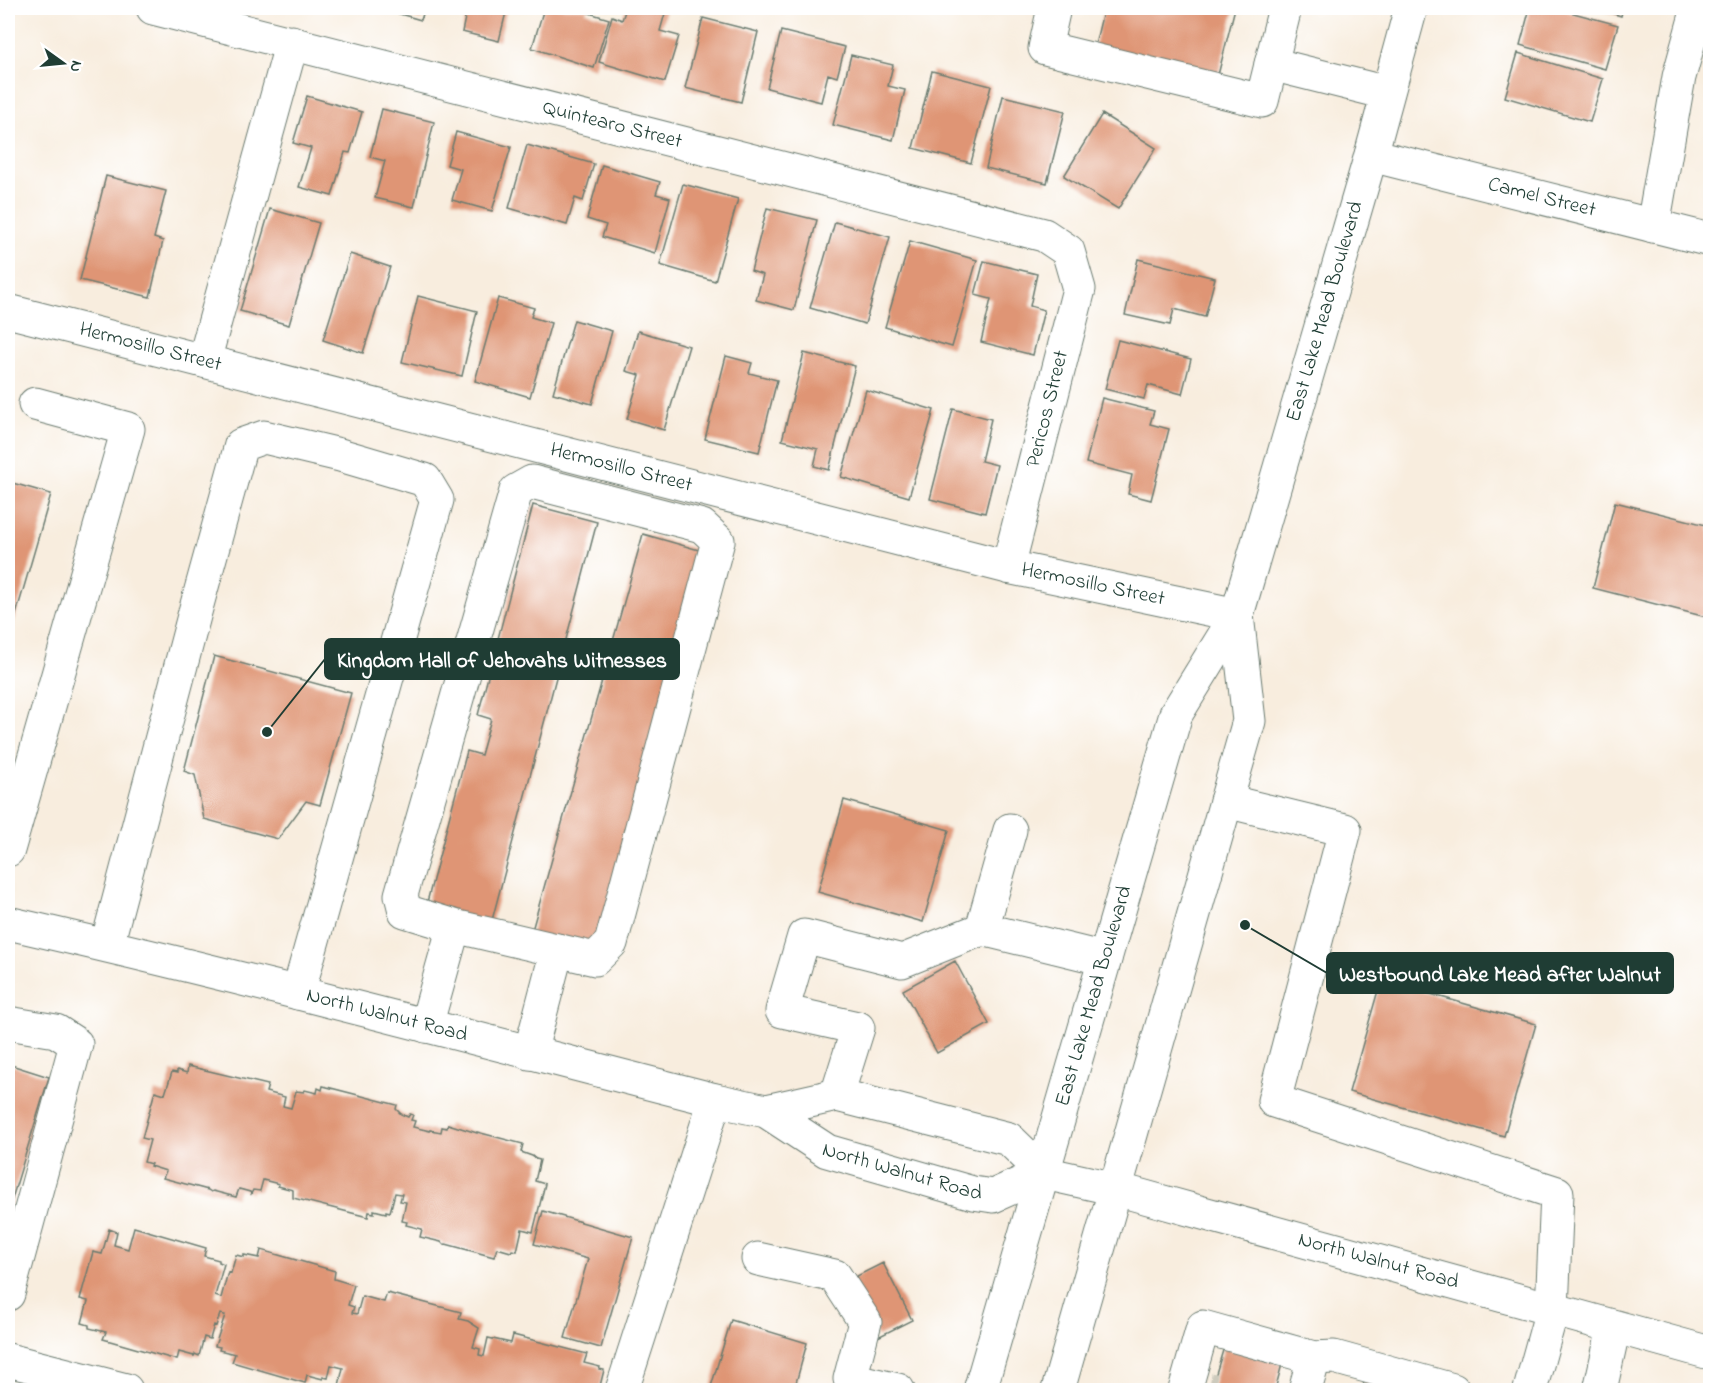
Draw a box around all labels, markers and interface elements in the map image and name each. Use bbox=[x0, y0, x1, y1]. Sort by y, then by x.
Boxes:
north arrow bbox=[33, 33, 93, 93]
text: N bbox=[63, 58, 89, 75]
street label: Quintearo Street bbox=[539, 93, 685, 157]
street label: Camel Street bbox=[1485, 170, 1599, 226]
street label: East Lake Mead Boulevard bbox=[1279, 198, 1372, 426]
street label: Hermosillo Street bbox=[76, 315, 225, 380]
street label: Pericos Street bbox=[1019, 347, 1077, 471]
street label: Hermosillo Street bbox=[547, 435, 696, 501]
street label: Hermosillo Street bbox=[1018, 555, 1167, 614]
callout: Kingdom Hall of Jehovahs Witnesses bbox=[325, 639, 679, 679]
text: Kingdom Hall of Jehovahs Witnesses bbox=[337, 646, 667, 679]
street label: East Lake Mead Boulevard bbox=[1048, 882, 1140, 1110]
callout: Westbound Lake Mead after Walnut bbox=[1327, 953, 1673, 993]
text: Westbound Lake Mead after Walnut bbox=[1339, 960, 1662, 992]
street label: North Walnut Road bbox=[303, 981, 471, 1051]
street label: North Walnut Road bbox=[818, 1135, 984, 1209]
street label: North Walnut Road bbox=[1295, 1225, 1462, 1298]

